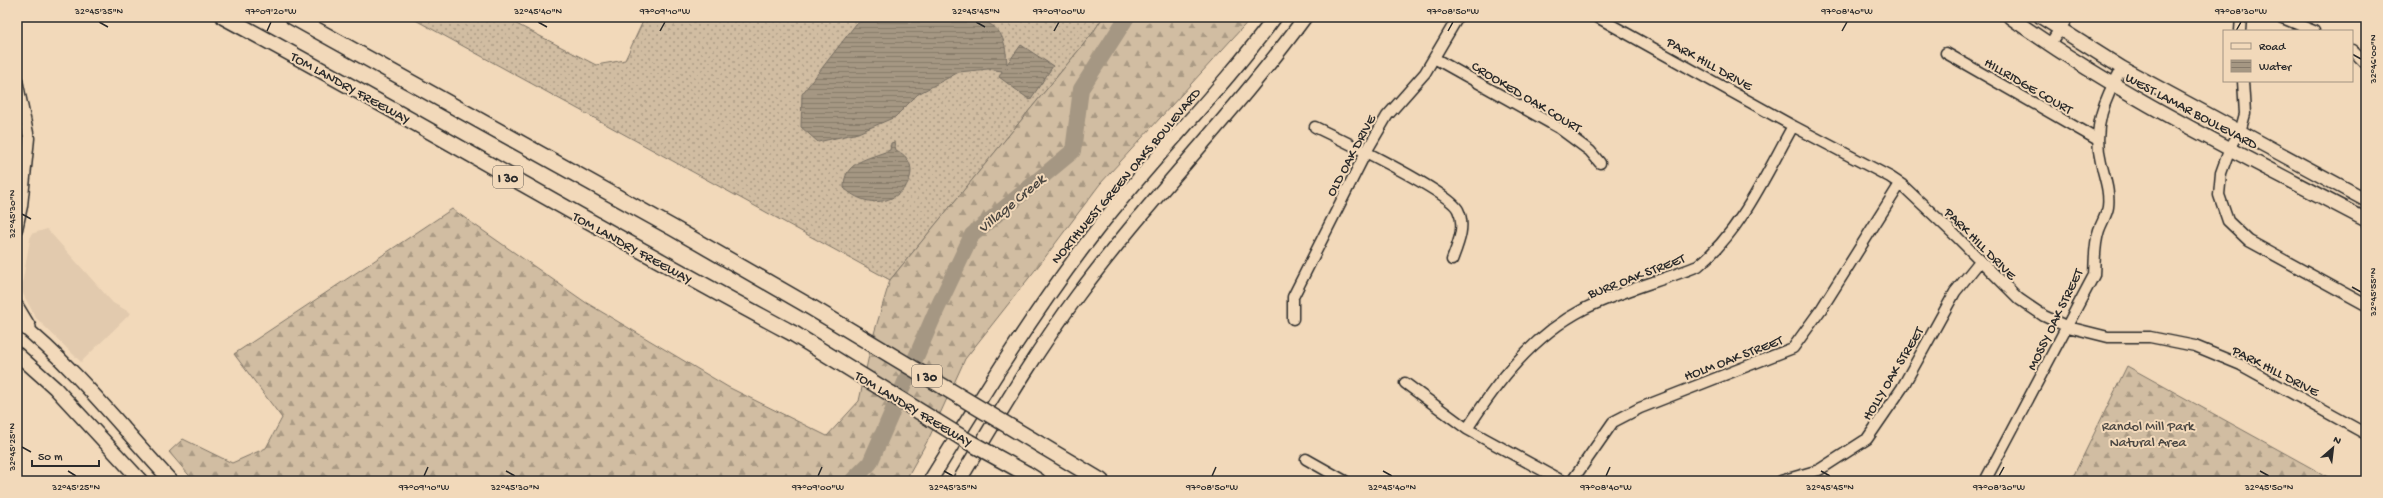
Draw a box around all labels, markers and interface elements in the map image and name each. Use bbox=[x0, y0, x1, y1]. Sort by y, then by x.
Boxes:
text: 32°45'35"N bbox=[74, 6, 124, 18]
text: 97°09'20"W bbox=[244, 6, 297, 18]
text: 32°45'40"N bbox=[513, 6, 563, 18]
text: 97°09'10"W bbox=[639, 6, 691, 18]
text: 32°45'45"N bbox=[951, 6, 1000, 18]
text: 97°09'00"W bbox=[1032, 6, 1085, 18]
text: 97°08'50"W bbox=[1426, 6, 1479, 18]
text: 97°08'40"W bbox=[1820, 6, 1873, 18]
text: 97°08'30"W bbox=[2214, 6, 2267, 18]
legend bbox=[2223, 30, 2353, 82]
street label: PARK HILL DRIVE bbox=[1662, 34, 1756, 96]
text: 32°46'00"N bbox=[2368, 34, 2380, 84]
text: Road bbox=[2259, 41, 2286, 55]
street label: TOM LANDRY FREEWAY bbox=[286, 49, 413, 129]
street label: HILLRIDGE COURT bbox=[1981, 55, 2075, 120]
street label: CROOKED OAK COURT bbox=[1468, 59, 1584, 138]
text: Water bbox=[2259, 61, 2293, 75]
street label: WEST LAMAR BOULEVARD bbox=[2122, 70, 2261, 155]
street label: NORTHWEST GREEN OAKS BOULEVARD bbox=[1048, 85, 1206, 268]
street label: OLD OAK DRIVE bbox=[1324, 111, 1381, 200]
road number: I 30 bbox=[493, 166, 523, 188]
water label: Village Creek bbox=[975, 170, 1050, 238]
text: 32°45'30"N bbox=[7, 189, 19, 239]
street label: PARK HILL DRIVE bbox=[1939, 204, 2020, 285]
street label: TOM LANDRY FREEWAY bbox=[568, 209, 695, 289]
street label: BURR OAK STREET bbox=[1585, 251, 1689, 304]
street label: MOSSY OAK STREET bbox=[2024, 266, 2088, 374]
text: 32°45'55"N bbox=[2368, 267, 2380, 317]
street label: HOLLY OAK STREET bbox=[1859, 324, 1929, 424]
street label: HOLM OAK STREET bbox=[1682, 332, 1786, 386]
street label: PARK HILL DRIVE bbox=[2228, 342, 2322, 402]
road number: I 30 bbox=[912, 365, 942, 387]
street label: TOM LANDRY FREEWAY bbox=[850, 368, 975, 452]
park label: Randol Mill Park Natural Area bbox=[2102, 419, 2196, 452]
text: 32°45'25"N bbox=[7, 423, 19, 472]
north arrow bbox=[2313, 428, 2353, 468]
text: N bbox=[2331, 434, 2343, 448]
scale bar bbox=[32, 442, 99, 468]
text: 50 m bbox=[38, 451, 63, 465]
text: 32°45'25"N bbox=[51, 482, 100, 494]
text: 97°09'10"W bbox=[398, 482, 450, 494]
text: 32°45'30"N bbox=[490, 482, 540, 494]
text: 97°09'00"W bbox=[791, 482, 844, 494]
text: 32°45'35"N bbox=[928, 482, 978, 494]
text: 97°08'50"W bbox=[1185, 482, 1238, 494]
text: 32°45'40"N bbox=[1367, 482, 1417, 494]
text: 97°08'40"W bbox=[1579, 482, 1632, 494]
text: 32°45'45"N bbox=[1805, 482, 1854, 494]
text: 97°08'30"W bbox=[1972, 482, 2025, 494]
text: 32°45'50"N bbox=[2244, 482, 2294, 494]

